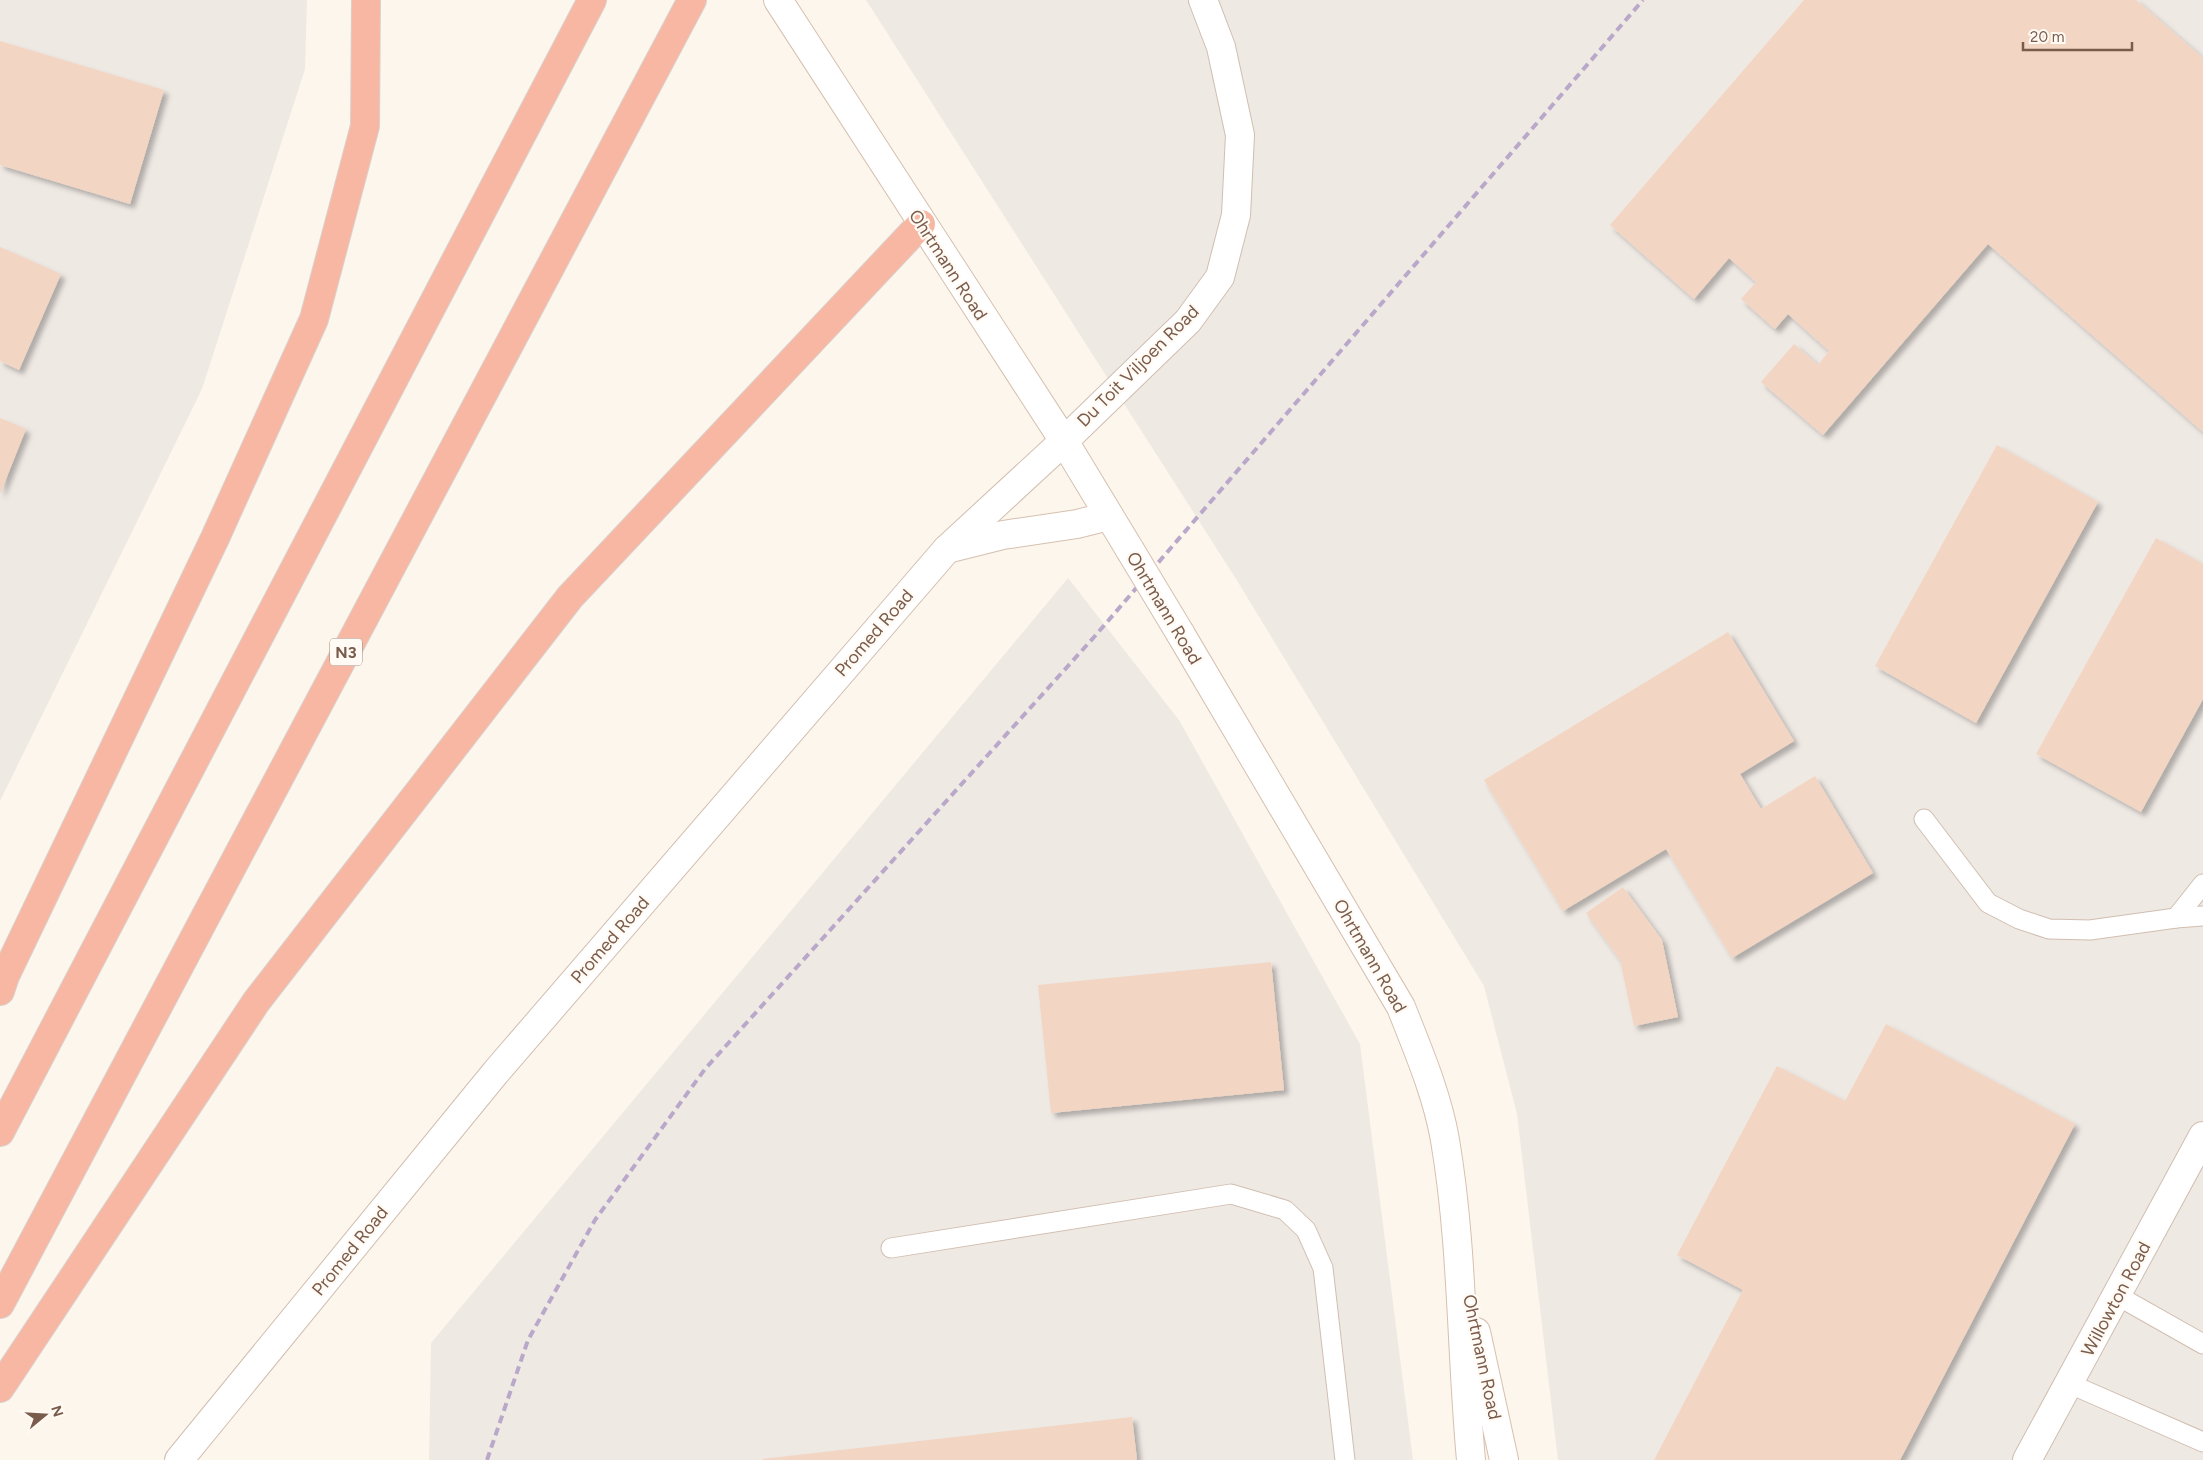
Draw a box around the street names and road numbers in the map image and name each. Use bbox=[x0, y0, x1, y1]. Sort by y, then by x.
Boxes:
street label: Ohrtmann Road bbox=[904, 206, 992, 324]
street label: Du Toit Viljoen Road bbox=[1073, 301, 1203, 431]
street label: Ohrtmann Road bbox=[1122, 548, 1206, 668]
street label: Promed Road bbox=[830, 585, 918, 681]
road number: N3 bbox=[330, 638, 362, 666]
street label: Promed Road bbox=[566, 892, 654, 988]
street label: Ohrtmann Road bbox=[1329, 895, 1411, 1017]
street label: Promed Road bbox=[307, 1202, 393, 1300]
street label: Willowton Road bbox=[2077, 1238, 2155, 1360]
street label: Ohrtmann Road bbox=[1458, 1292, 1506, 1422]

